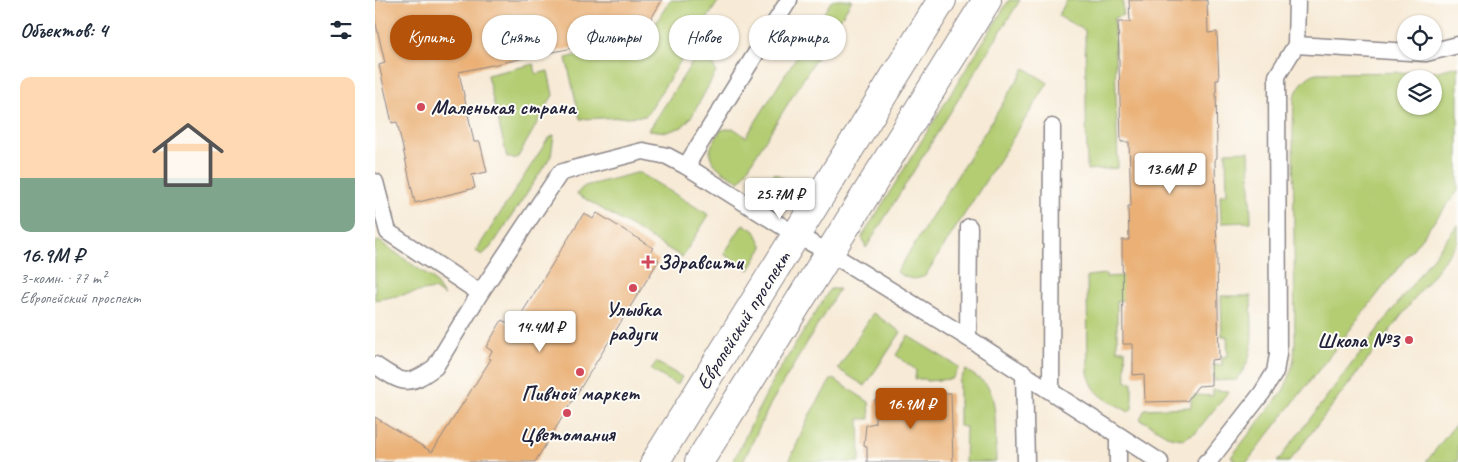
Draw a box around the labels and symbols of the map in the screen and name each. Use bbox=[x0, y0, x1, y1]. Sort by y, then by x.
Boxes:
place label: Маленькая страна bbox=[431, 94, 577, 120]
marker: Маленькая страна bbox=[415, 101, 427, 113]
pin: 13.6M ₽ bbox=[1124, 152, 1216, 195]
pin: 25.7M ₽ bbox=[734, 178, 826, 220]
street label: Европейский проспект bbox=[690, 245, 797, 394]
place label: Здравсити bbox=[658, 249, 745, 275]
marker: Здравсити bbox=[642, 256, 654, 268]
marker: Улыбка радуги bbox=[627, 282, 639, 294]
place label: Улыбка радуги bbox=[605, 296, 662, 347]
pin: 14.4M ₽ bbox=[494, 310, 586, 353]
place label: Школа №3 bbox=[1317, 327, 1402, 353]
marker: Школа №3 bbox=[1403, 334, 1415, 346]
marker: Пивной маркет bbox=[574, 366, 586, 378]
place label: Пивной маркет bbox=[522, 380, 640, 406]
pin: 16.9M ₽ bbox=[865, 388, 957, 430]
marker: Цветомания bbox=[561, 407, 573, 419]
place label: Цветомания bbox=[519, 421, 616, 447]

